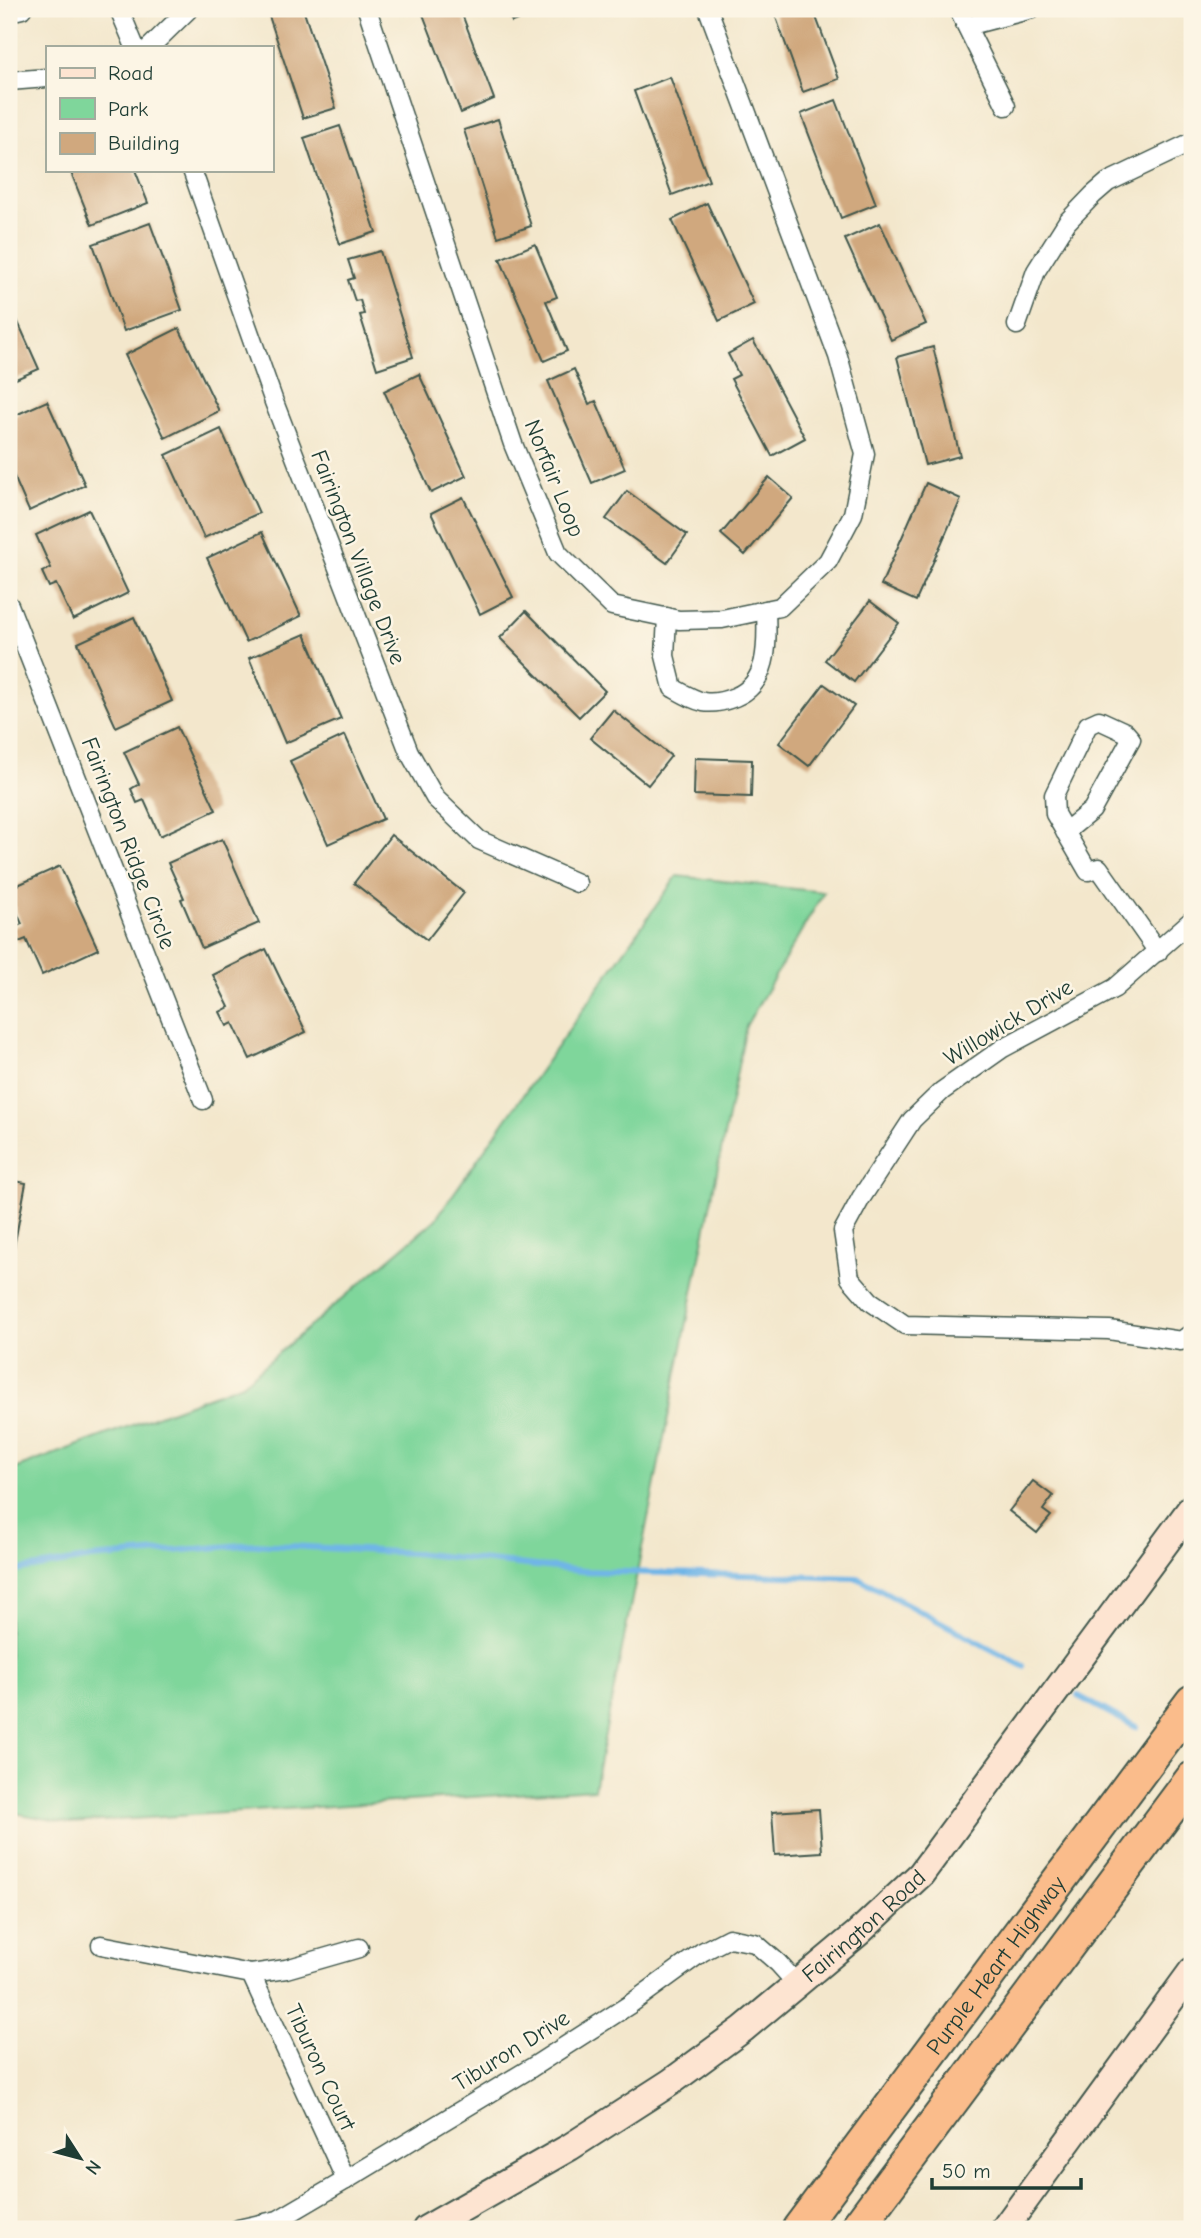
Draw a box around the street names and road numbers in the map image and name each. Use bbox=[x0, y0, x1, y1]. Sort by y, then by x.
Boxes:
street label: Norfair Loop bbox=[519, 416, 590, 541]
street label: Fairington Village Drive bbox=[305, 446, 412, 668]
street label: Fairington Ridge Circle bbox=[76, 733, 181, 953]
street label: Willowick Drive bbox=[939, 973, 1078, 1071]
street label: Fairington Road bbox=[796, 1864, 931, 1988]
street label: Purple Heart Highway bbox=[921, 1870, 1072, 2060]
street label: Tiburon Court bbox=[279, 2000, 362, 2136]
street label: Tiburon Drive bbox=[448, 2004, 574, 2097]

